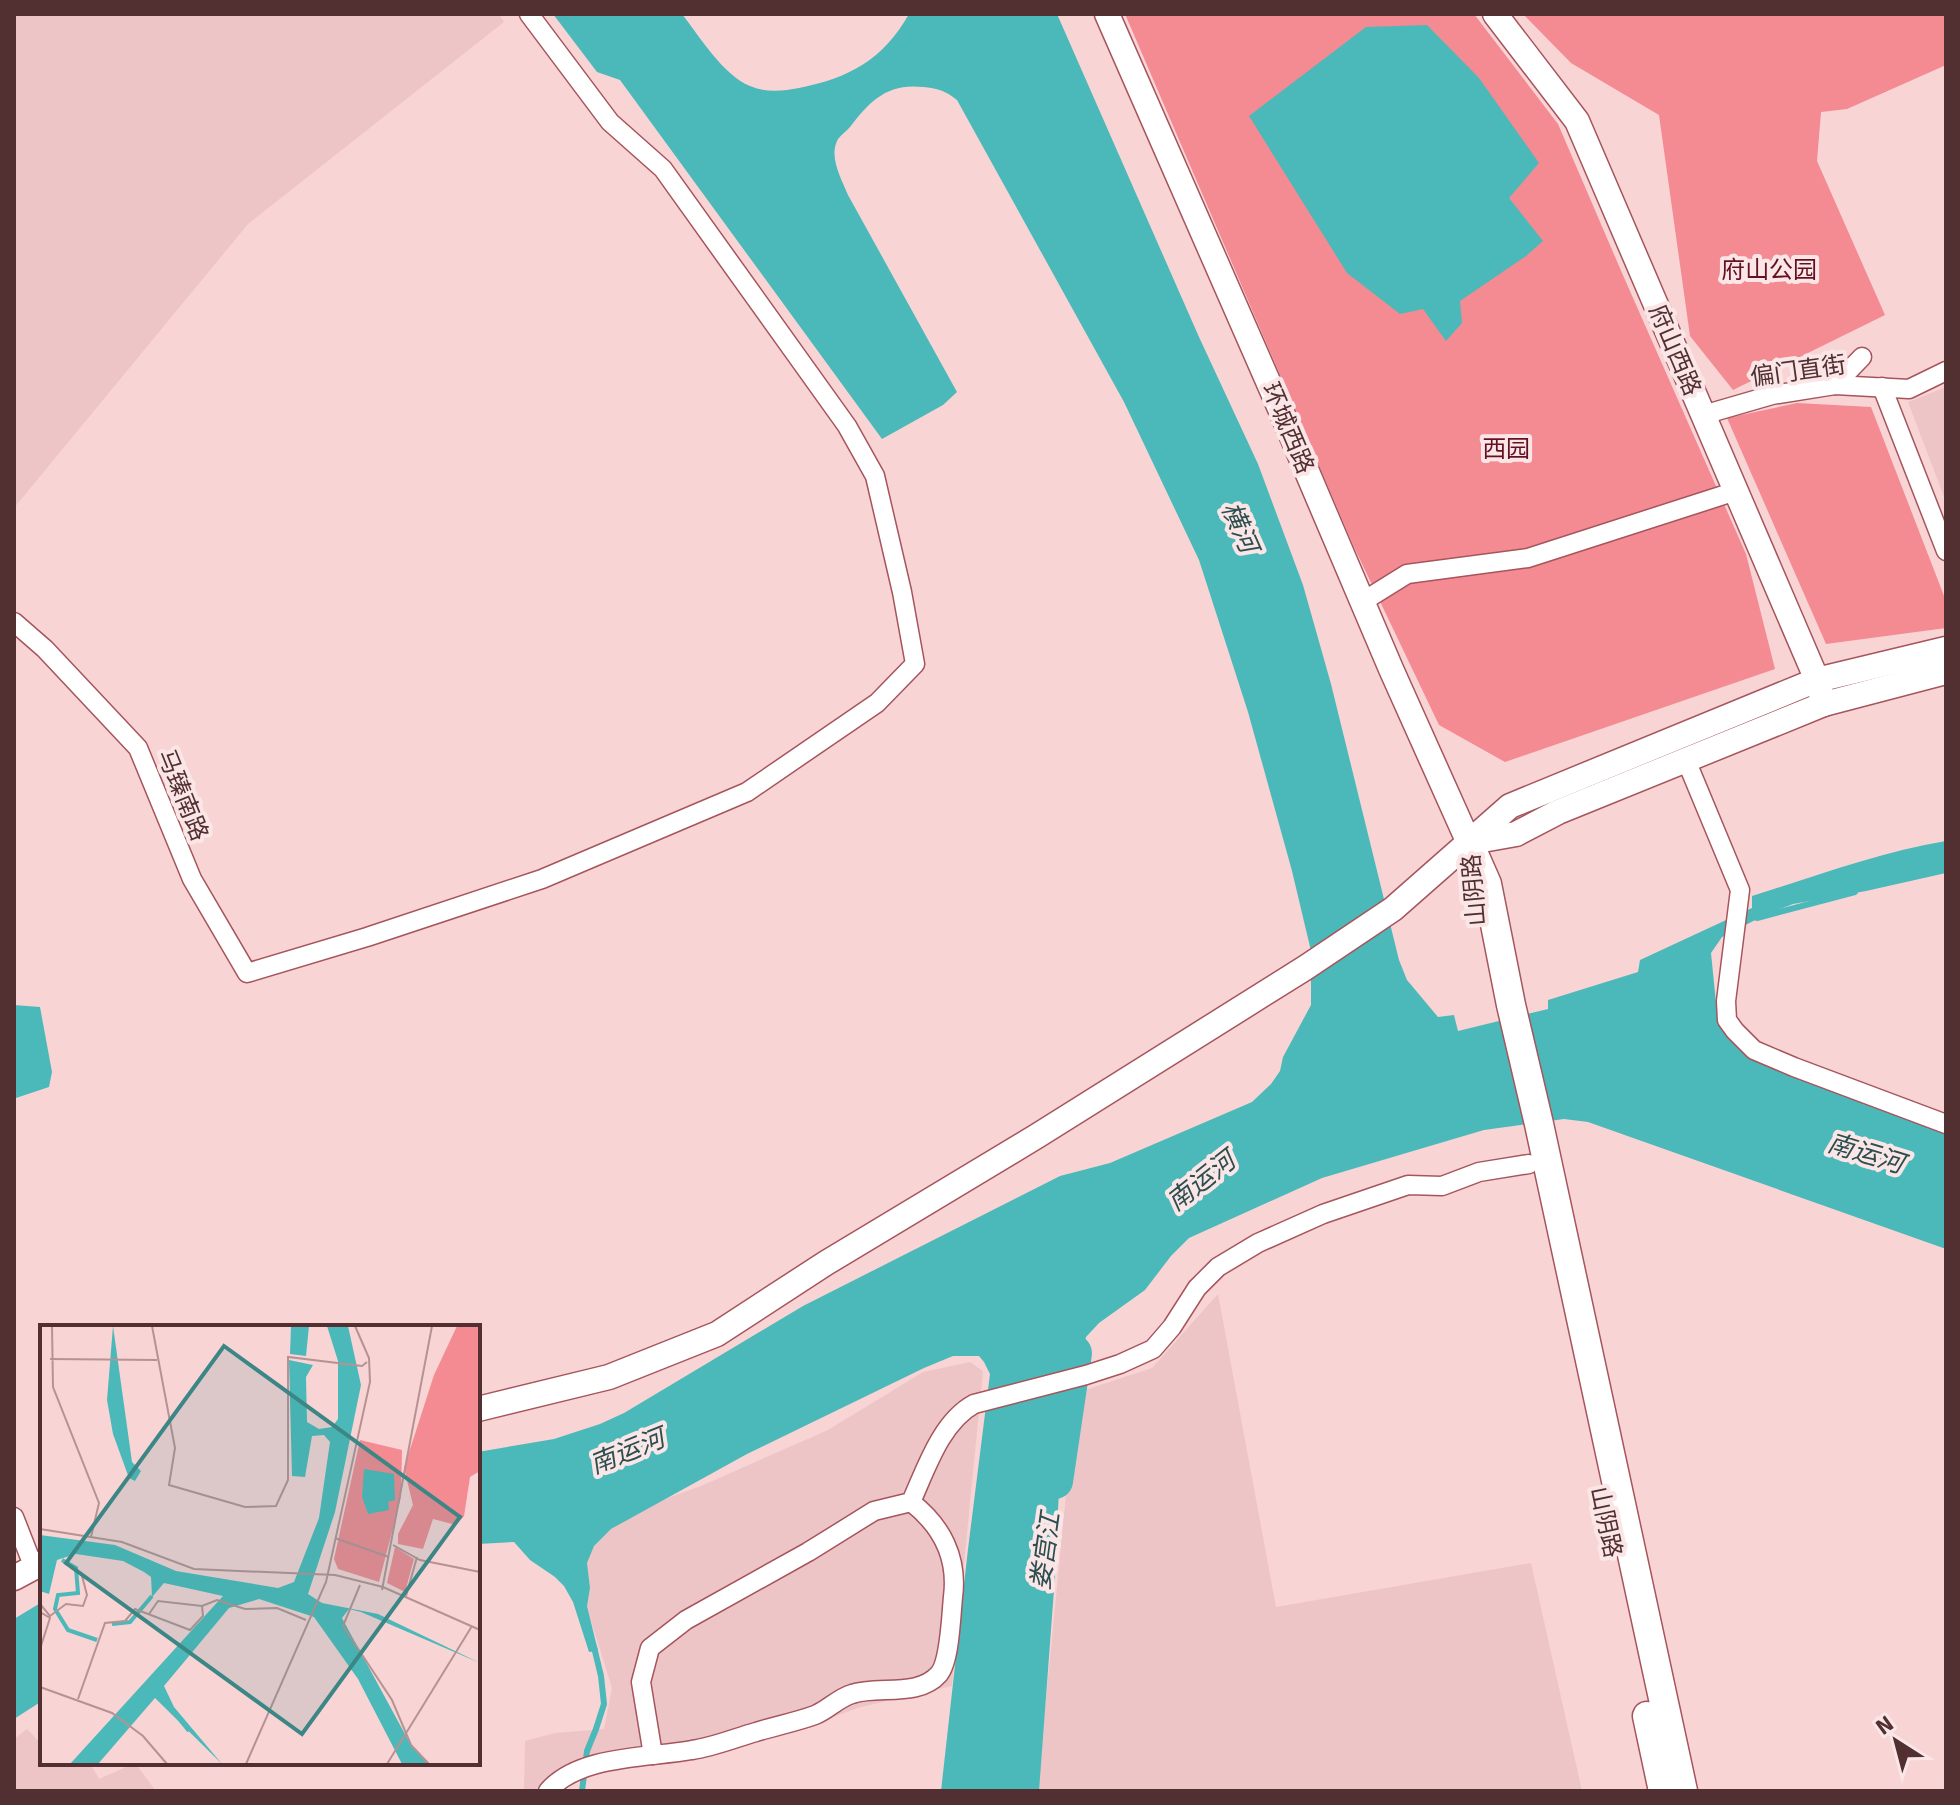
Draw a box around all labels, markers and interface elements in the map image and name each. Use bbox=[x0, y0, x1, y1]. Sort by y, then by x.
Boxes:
park label: 府山公园 bbox=[1721, 255, 1817, 285]
street label: 府山西路 bbox=[1642, 300, 1708, 400]
street label: 偏门直街 bbox=[1748, 349, 1848, 393]
street label: 环城西路 bbox=[1255, 378, 1321, 478]
park label: 西园 bbox=[1482, 434, 1530, 464]
water label: 横河 bbox=[1214, 497, 1266, 562]
street label: 马臻南路 bbox=[151, 745, 215, 845]
street label: 山阴路 bbox=[1456, 853, 1492, 927]
water label: 南运河 bbox=[1824, 1127, 1912, 1182]
water label: 南运河 bbox=[1161, 1142, 1246, 1218]
inset map bbox=[40, 1325, 480, 1765]
water label: 南运河 bbox=[585, 1421, 674, 1481]
street label: 山阴路 bbox=[1584, 1484, 1628, 1560]
water label: 娄宫江 bbox=[1025, 1507, 1068, 1592]
north arrow bbox=[1856, 1701, 1936, 1781]
text: N bbox=[1870, 1710, 1899, 1741]

